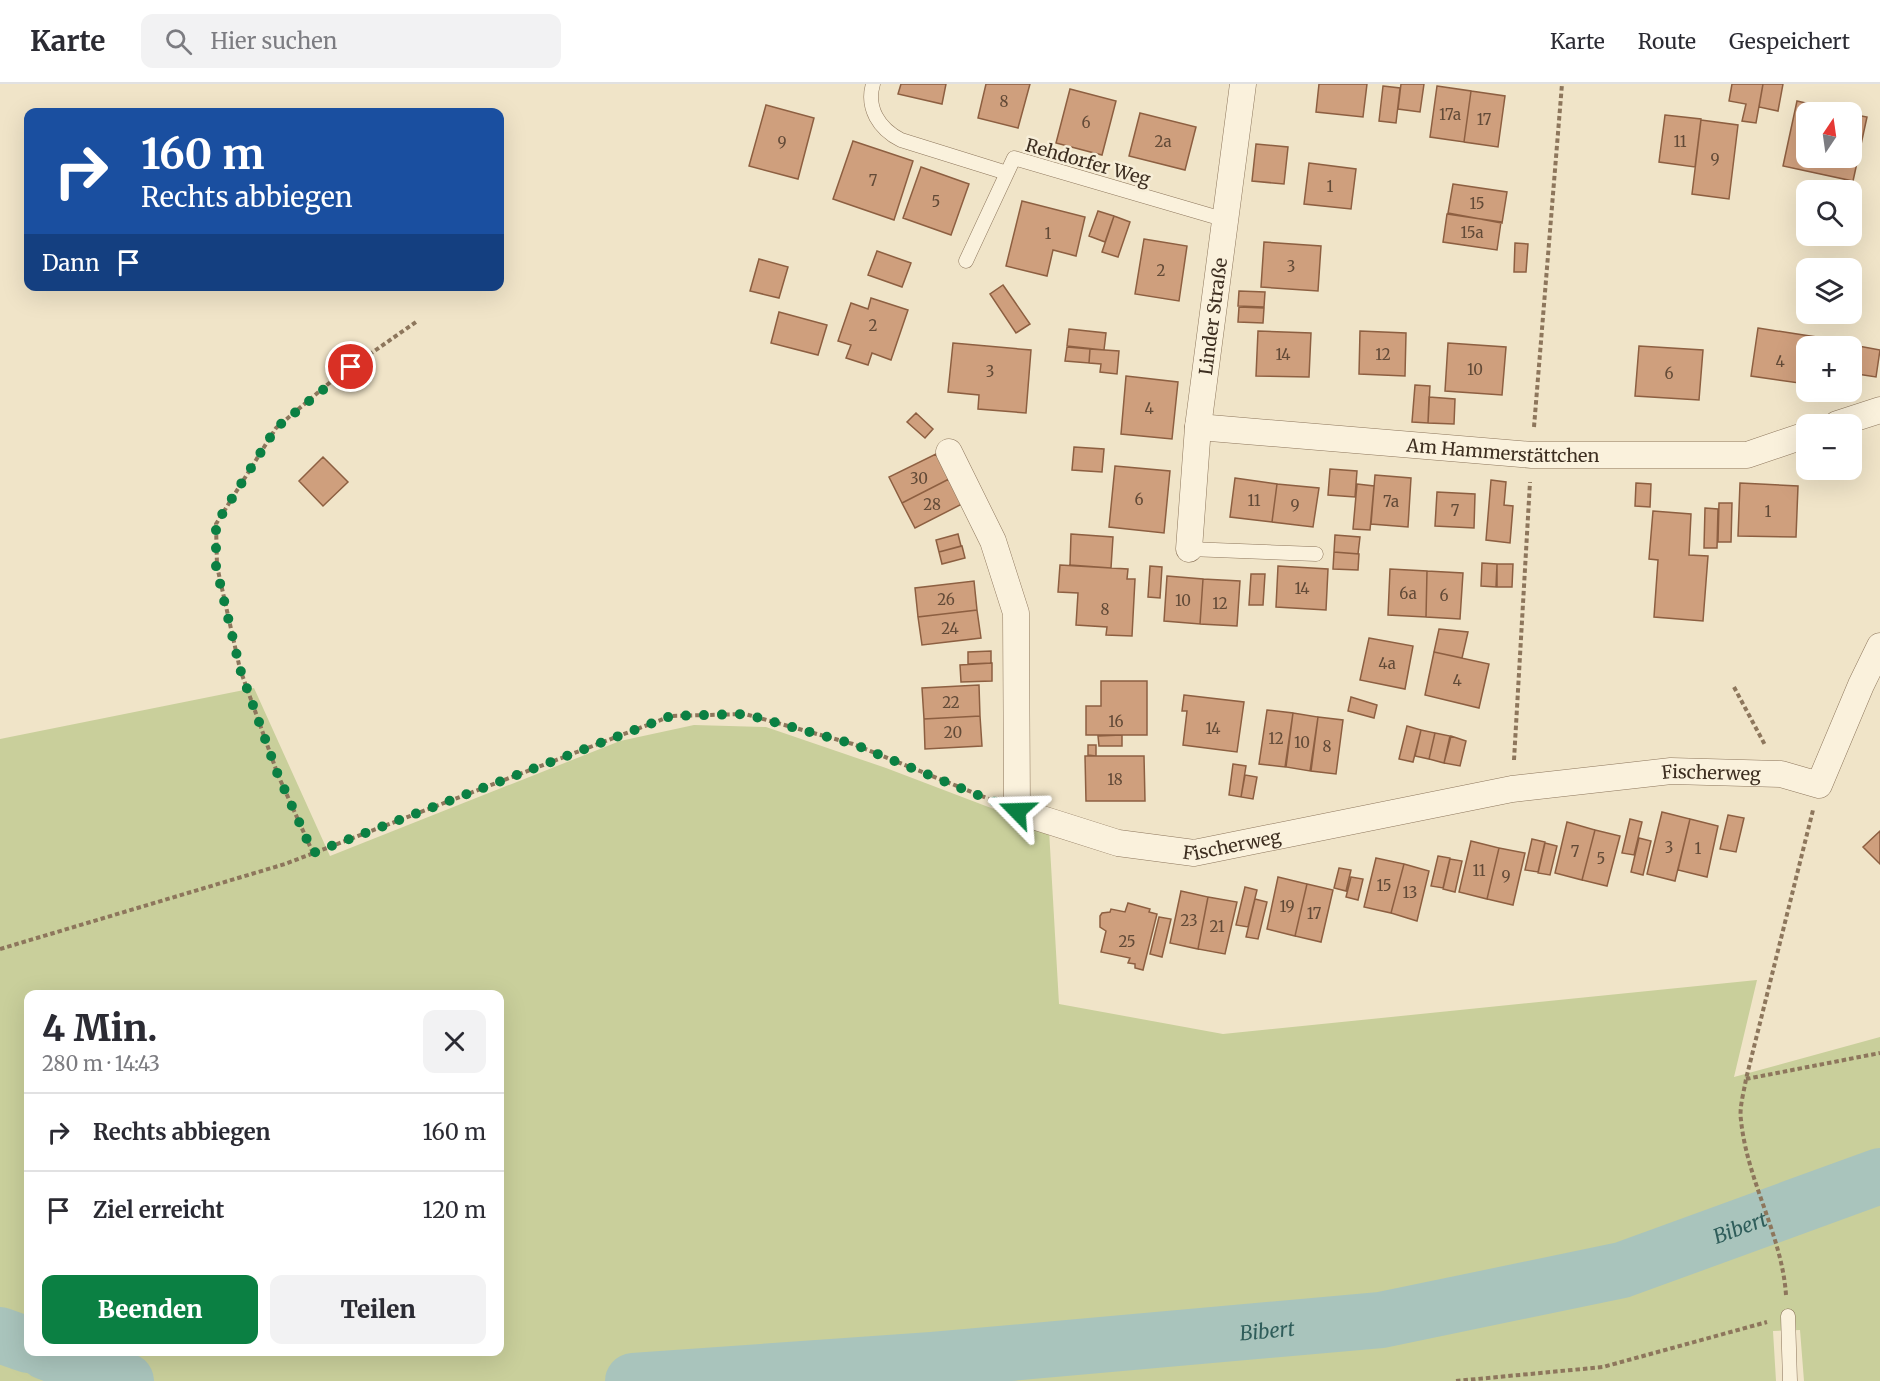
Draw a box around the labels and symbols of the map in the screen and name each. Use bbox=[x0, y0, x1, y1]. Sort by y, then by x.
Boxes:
house number: 8 bbox=[1000, 92, 1009, 111]
north arrow bbox=[1796, 102, 1862, 168]
house number: 17a bbox=[1439, 105, 1461, 124]
house number: 17 bbox=[1477, 110, 1492, 129]
house number: 6 bbox=[1081, 113, 1091, 132]
house number: 2a bbox=[1154, 132, 1172, 151]
house number: 11 bbox=[1673, 132, 1687, 151]
house number: 9 bbox=[777, 133, 787, 152]
street label: Rehdorfer Weg bbox=[1023, 133, 1153, 191]
house number: 9 bbox=[1710, 150, 1720, 169]
house number: 7 bbox=[869, 171, 878, 190]
house number: 1 bbox=[1327, 177, 1334, 196]
house number: 5 bbox=[932, 192, 940, 211]
house number: 15 bbox=[1469, 194, 1485, 213]
house number: 15a bbox=[1460, 223, 1484, 242]
house number: 1 bbox=[1045, 224, 1052, 243]
street label: Linder Straße bbox=[1193, 256, 1232, 376]
house number: 3 bbox=[1287, 257, 1295, 276]
house number: 2 bbox=[1157, 261, 1166, 280]
house number: 2 bbox=[869, 316, 878, 335]
pin bbox=[325, 341, 376, 392]
house number: 14 bbox=[1275, 345, 1291, 364]
house number: 12 bbox=[1375, 345, 1391, 364]
house number: 4 bbox=[1775, 352, 1785, 371]
house number: 10 bbox=[1467, 360, 1483, 379]
house number: 3 bbox=[986, 362, 994, 381]
house number: 6 bbox=[1664, 364, 1674, 383]
house number: 4 bbox=[1144, 399, 1154, 418]
street label: Am Hammerstättchen bbox=[1405, 433, 1599, 467]
house number: 30 bbox=[910, 469, 928, 488]
house number: 6 bbox=[1134, 490, 1144, 509]
house number: 11 bbox=[1247, 491, 1261, 510]
house number: 7a bbox=[1383, 492, 1399, 511]
house number: 28 bbox=[923, 495, 941, 514]
house number: 9 bbox=[1290, 496, 1300, 515]
house number: 7 bbox=[1451, 501, 1460, 520]
house number: 1 bbox=[1765, 502, 1772, 521]
house number: 14 bbox=[1294, 579, 1310, 598]
house number: 6a bbox=[1399, 584, 1417, 603]
house number: 6 bbox=[1439, 586, 1449, 605]
house number: 26 bbox=[937, 590, 955, 609]
house number: 10 bbox=[1175, 591, 1191, 610]
house number: 12 bbox=[1212, 594, 1228, 613]
house number: 8 bbox=[1101, 600, 1110, 619]
house number: 24 bbox=[941, 619, 959, 638]
house number: 4a bbox=[1378, 654, 1396, 673]
house number: 4 bbox=[1452, 671, 1462, 690]
house number: 22 bbox=[942, 693, 960, 712]
house number: 16 bbox=[1108, 712, 1124, 731]
house number: 14 bbox=[1205, 719, 1221, 738]
house number: 20 bbox=[944, 723, 962, 742]
house number: 12 bbox=[1268, 729, 1284, 748]
house number: 10 bbox=[1294, 733, 1310, 752]
house number: 8 bbox=[1323, 737, 1332, 756]
street label: Fischerweg bbox=[1660, 759, 1761, 785]
house number: 18 bbox=[1107, 770, 1123, 789]
position arrow bbox=[985, 779, 1049, 843]
street label: Fischerweg bbox=[1181, 824, 1283, 864]
house number: 3 bbox=[1665, 838, 1673, 857]
house number: 1 bbox=[1695, 839, 1702, 858]
house number: 7 bbox=[1571, 842, 1580, 861]
house number: 5 bbox=[1597, 849, 1605, 868]
house number: 11 bbox=[1472, 861, 1486, 880]
house number: 9 bbox=[1501, 867, 1511, 886]
house number: 15 bbox=[1376, 876, 1392, 895]
house number: 13 bbox=[1403, 883, 1417, 902]
house number: 19 bbox=[1279, 897, 1295, 916]
house number: 17 bbox=[1307, 904, 1322, 923]
house number: 23 bbox=[1181, 911, 1197, 930]
house number: 21 bbox=[1209, 917, 1225, 936]
house number: 25 bbox=[1118, 932, 1136, 951]
water label: Bibert bbox=[1710, 1206, 1770, 1248]
water label: Bibert bbox=[1238, 1315, 1296, 1345]

